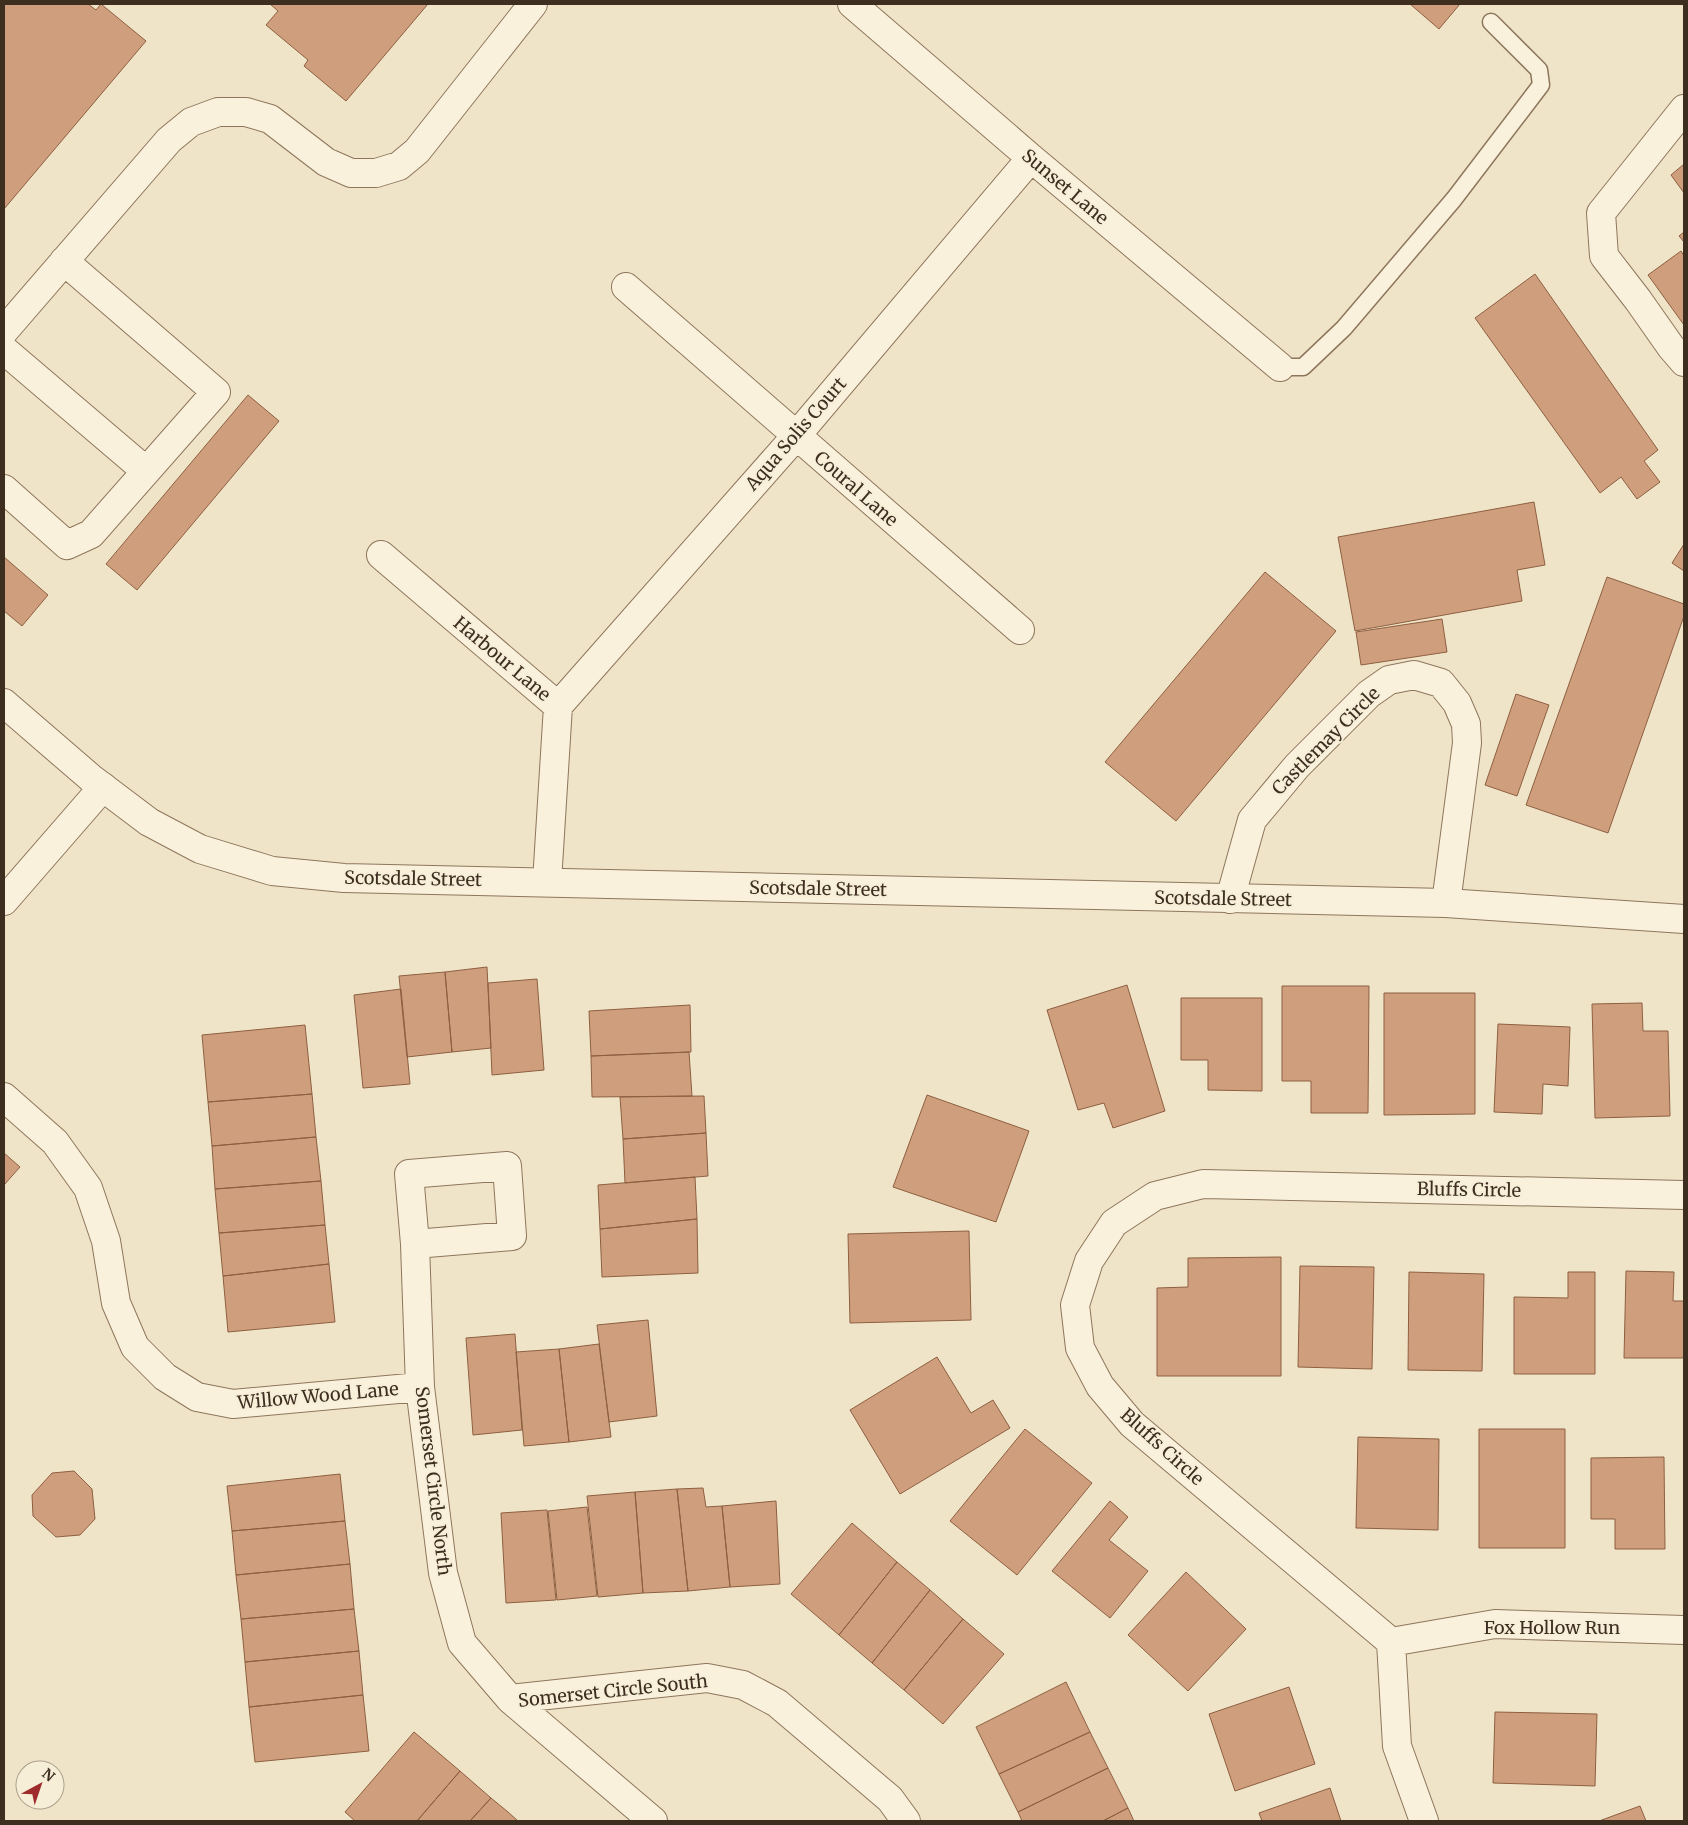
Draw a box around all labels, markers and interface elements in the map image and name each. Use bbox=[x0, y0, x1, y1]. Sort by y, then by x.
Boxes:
street label: Sunset Lane bbox=[1017, 144, 1113, 229]
street label: Aqua Solis Court bbox=[740, 372, 851, 496]
street label: Coural Lane bbox=[810, 446, 903, 531]
street label: Harbour Lane bbox=[449, 611, 556, 706]
street label: Castlemay Circle bbox=[1267, 682, 1384, 799]
street label: Scotsdale Street bbox=[344, 866, 482, 891]
street label: Scotsdale Street bbox=[749, 876, 887, 901]
street label: Scotsdale Street bbox=[1154, 886, 1292, 911]
street label: Bluffs Circle bbox=[1417, 1177, 1521, 1202]
street label: Willow Wood Lane bbox=[235, 1377, 399, 1414]
street label: Somerset Circle North bbox=[410, 1385, 457, 1577]
street label: Bluffs Circle bbox=[1116, 1403, 1209, 1490]
street label: Fox Hollow Run bbox=[1484, 1616, 1620, 1639]
street label: Somerset Circle South bbox=[517, 1669, 709, 1712]
north arrow bbox=[15, 1760, 65, 1810]
text: N bbox=[38, 1765, 58, 1785]

